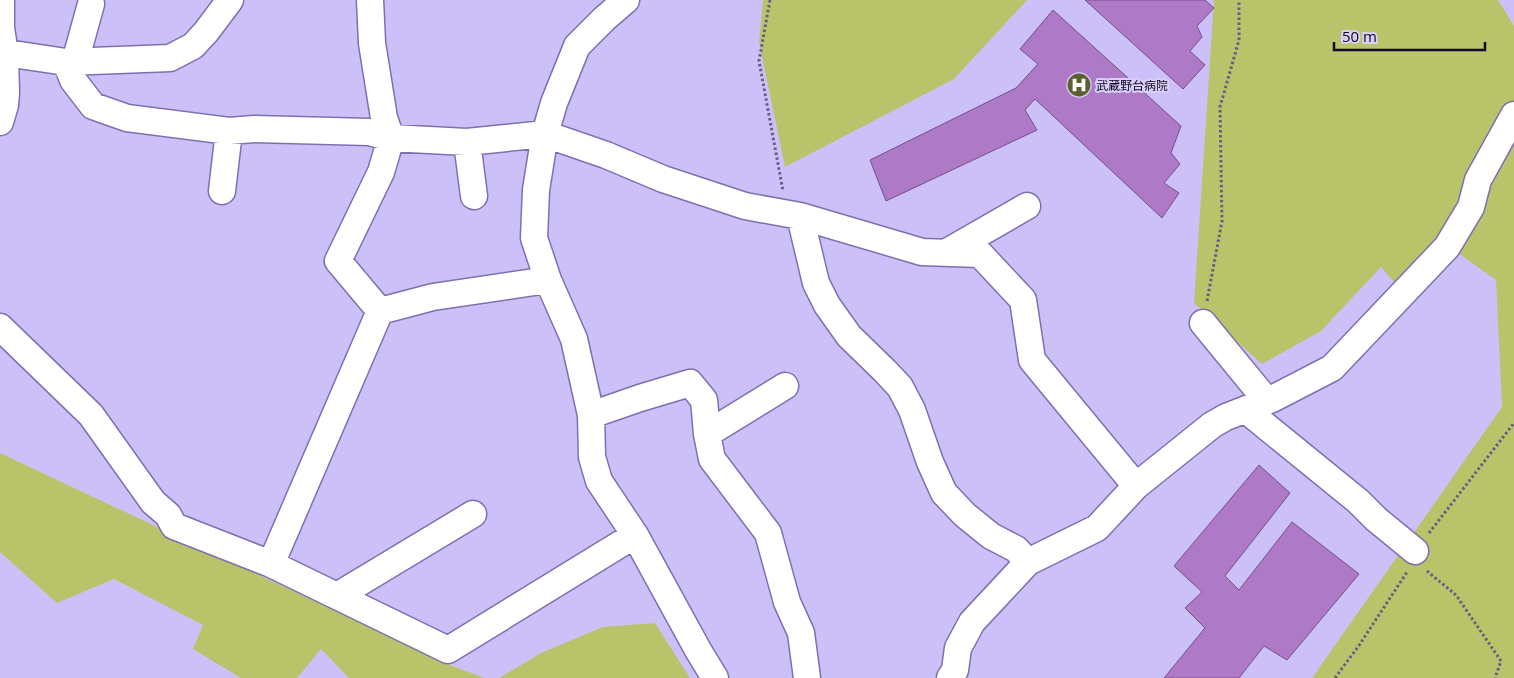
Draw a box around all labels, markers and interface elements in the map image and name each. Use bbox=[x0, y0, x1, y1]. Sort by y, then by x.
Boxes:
scale bar bbox=[1334, 20, 1485, 52]
text: 50 m bbox=[1342, 26, 1377, 46]
hospital icon: 武蔵野台病院 bbox=[1066, 72, 1092, 98]
place label: 武蔵野台病院 bbox=[1096, 77, 1168, 94]

